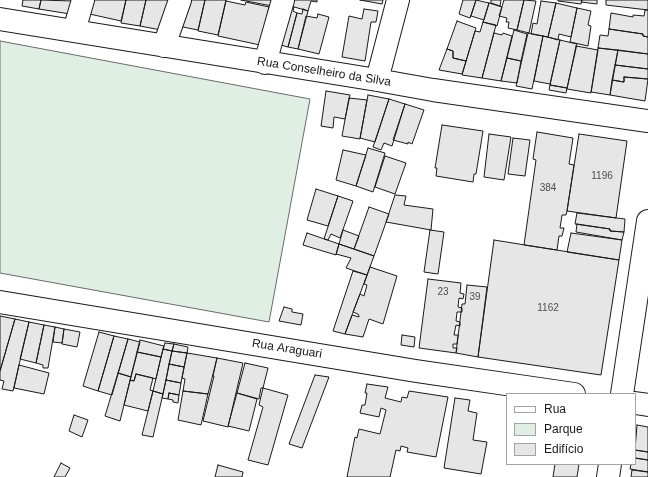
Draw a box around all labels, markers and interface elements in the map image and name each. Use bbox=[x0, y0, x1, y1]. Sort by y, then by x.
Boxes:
street label: Rua Conselheiro da Silva bbox=[256, 54, 392, 90]
house number: 1196 bbox=[591, 170, 613, 182]
house number: 384 bbox=[540, 182, 556, 194]
house number: 23 bbox=[437, 286, 449, 298]
house number: 39 bbox=[469, 291, 481, 303]
house number: 1162 bbox=[537, 302, 559, 314]
street label: Rua Araguari bbox=[251, 336, 323, 362]
legend bbox=[506, 393, 636, 465]
text: Rua bbox=[544, 402, 566, 416]
text: Parque bbox=[544, 422, 583, 436]
text: Edifício bbox=[544, 442, 583, 456]

